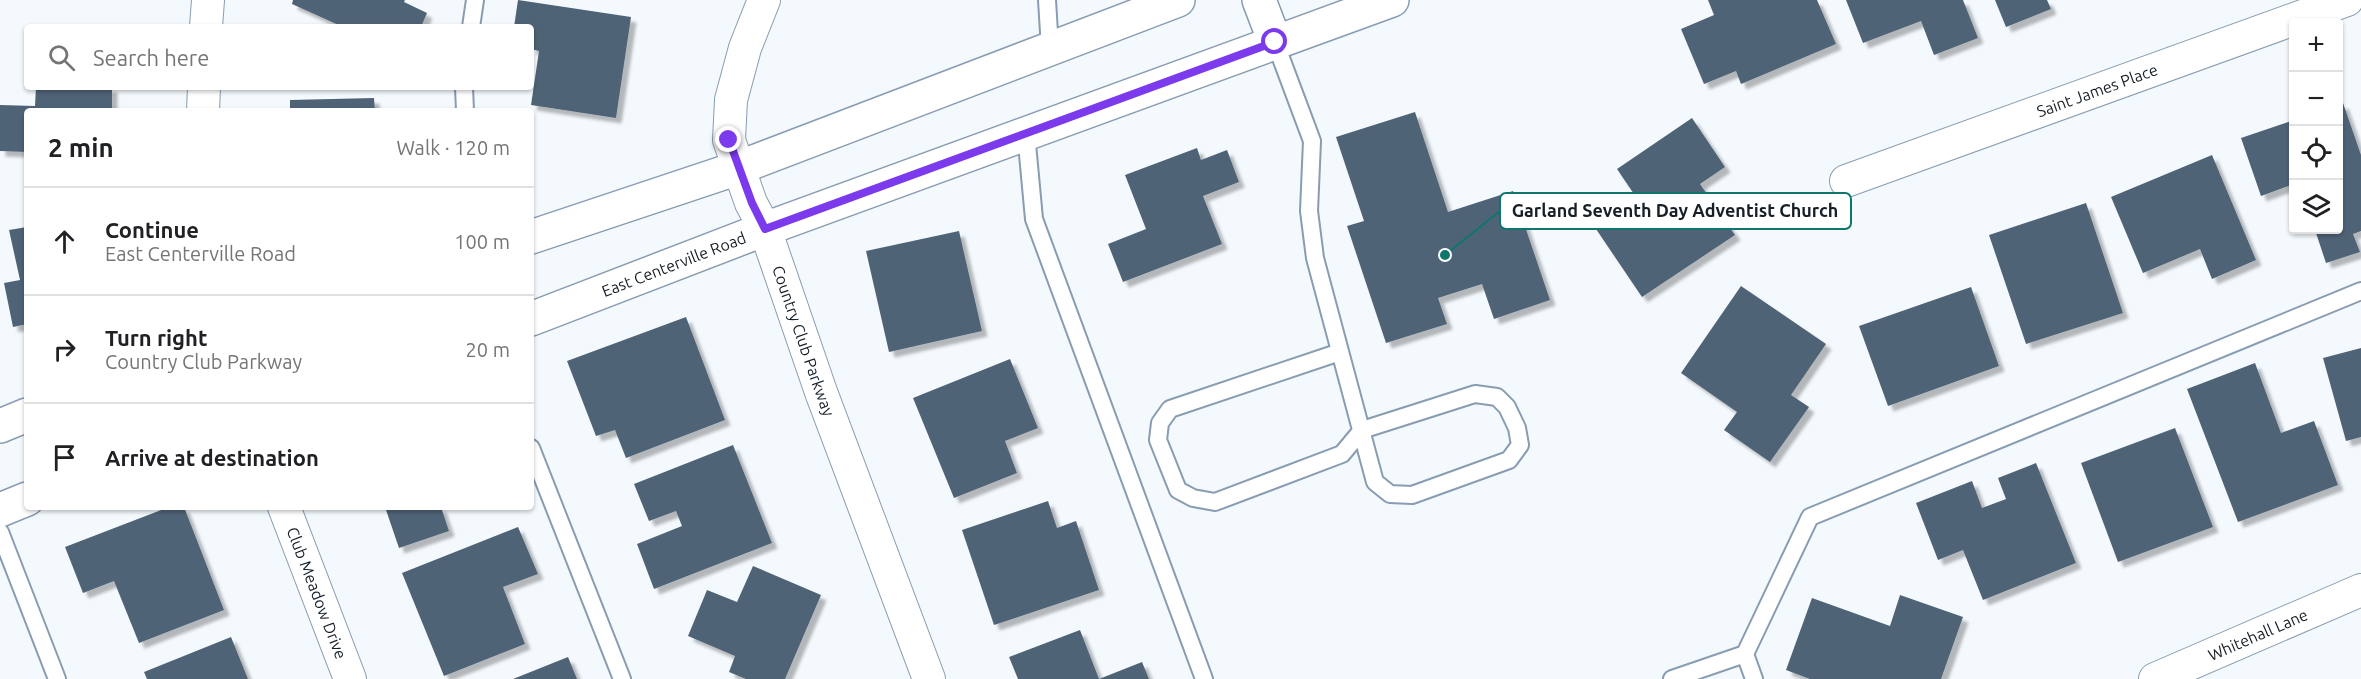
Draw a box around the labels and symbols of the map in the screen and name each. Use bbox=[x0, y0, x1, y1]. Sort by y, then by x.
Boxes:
route start bbox=[1261, 28, 1287, 54]
street label: Saint James Place bbox=[2034, 60, 2160, 120]
route end bbox=[715, 126, 741, 152]
callout: Garland Seventh Day Adventist Church bbox=[1500, 193, 1851, 229]
text: Garland Seventh Day Adventist Church bbox=[1512, 200, 1838, 220]
street label: East Centerville Road bbox=[599, 228, 748, 300]
street label: Country Club Parkway bbox=[769, 263, 838, 419]
street label: Club Meadow Drive bbox=[284, 524, 350, 661]
street label: Whitehall Lane bbox=[2205, 605, 2310, 664]

